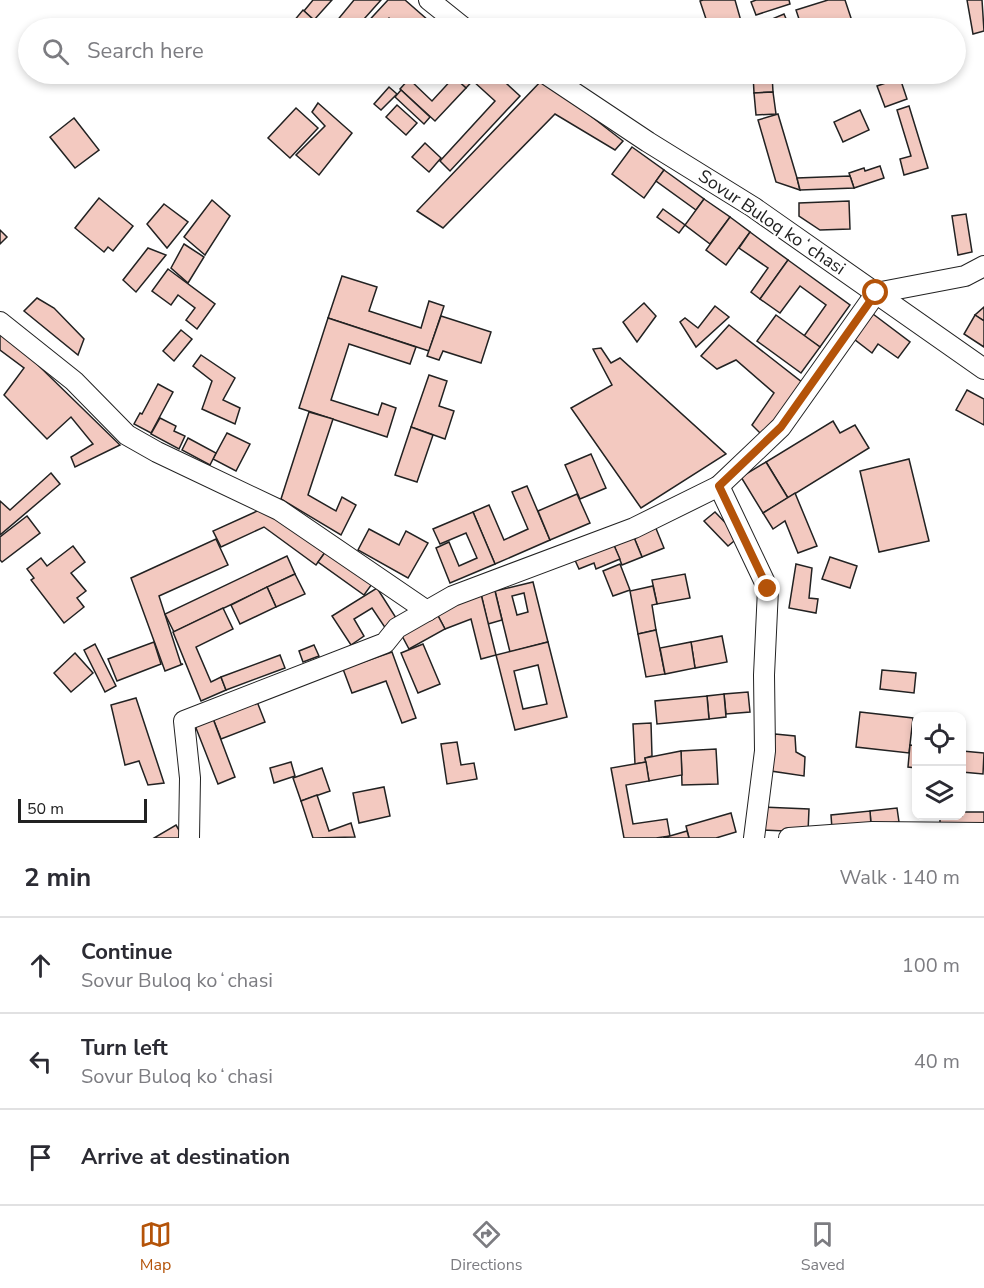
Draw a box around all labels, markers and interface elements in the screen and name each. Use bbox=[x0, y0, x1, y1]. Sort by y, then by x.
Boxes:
search box bbox=[18, 18, 966, 84]
icon: search bbox=[39, 35, 72, 68]
text: Search here bbox=[87, 36, 204, 66]
street label: Sovur Buloq koʻchasi bbox=[694, 164, 850, 280]
route start bbox=[862, 279, 888, 305]
route end bbox=[754, 575, 780, 601]
map controls bbox=[912, 712, 966, 820]
button: locate bbox=[912, 712, 966, 766]
button: layers bbox=[912, 766, 966, 820]
scale bar bbox=[18, 796, 147, 824]
text: 50 m bbox=[27, 798, 64, 820]
text: 2 min bbox=[24, 860, 91, 895]
text: Walk · 140 m bbox=[840, 864, 960, 891]
text: Continue bbox=[81, 937, 172, 967]
icon: ahead bbox=[24, 949, 57, 982]
text: 100 m bbox=[902, 952, 960, 979]
text: Sovur Buloq koʻchasi bbox=[81, 967, 273, 994]
text: Turn left bbox=[81, 1033, 168, 1063]
icon: left bbox=[24, 1045, 57, 1078]
text: 40 m bbox=[914, 1048, 960, 1075]
text: Sovur Buloq koʻchasi bbox=[81, 1063, 273, 1090]
icon: arrive bbox=[24, 1141, 57, 1174]
text: Arrive at destination bbox=[81, 1142, 290, 1172]
tab: Map bbox=[139, 1218, 172, 1276]
tab: Directions bbox=[450, 1218, 522, 1276]
tab: Saved bbox=[801, 1218, 845, 1276]

